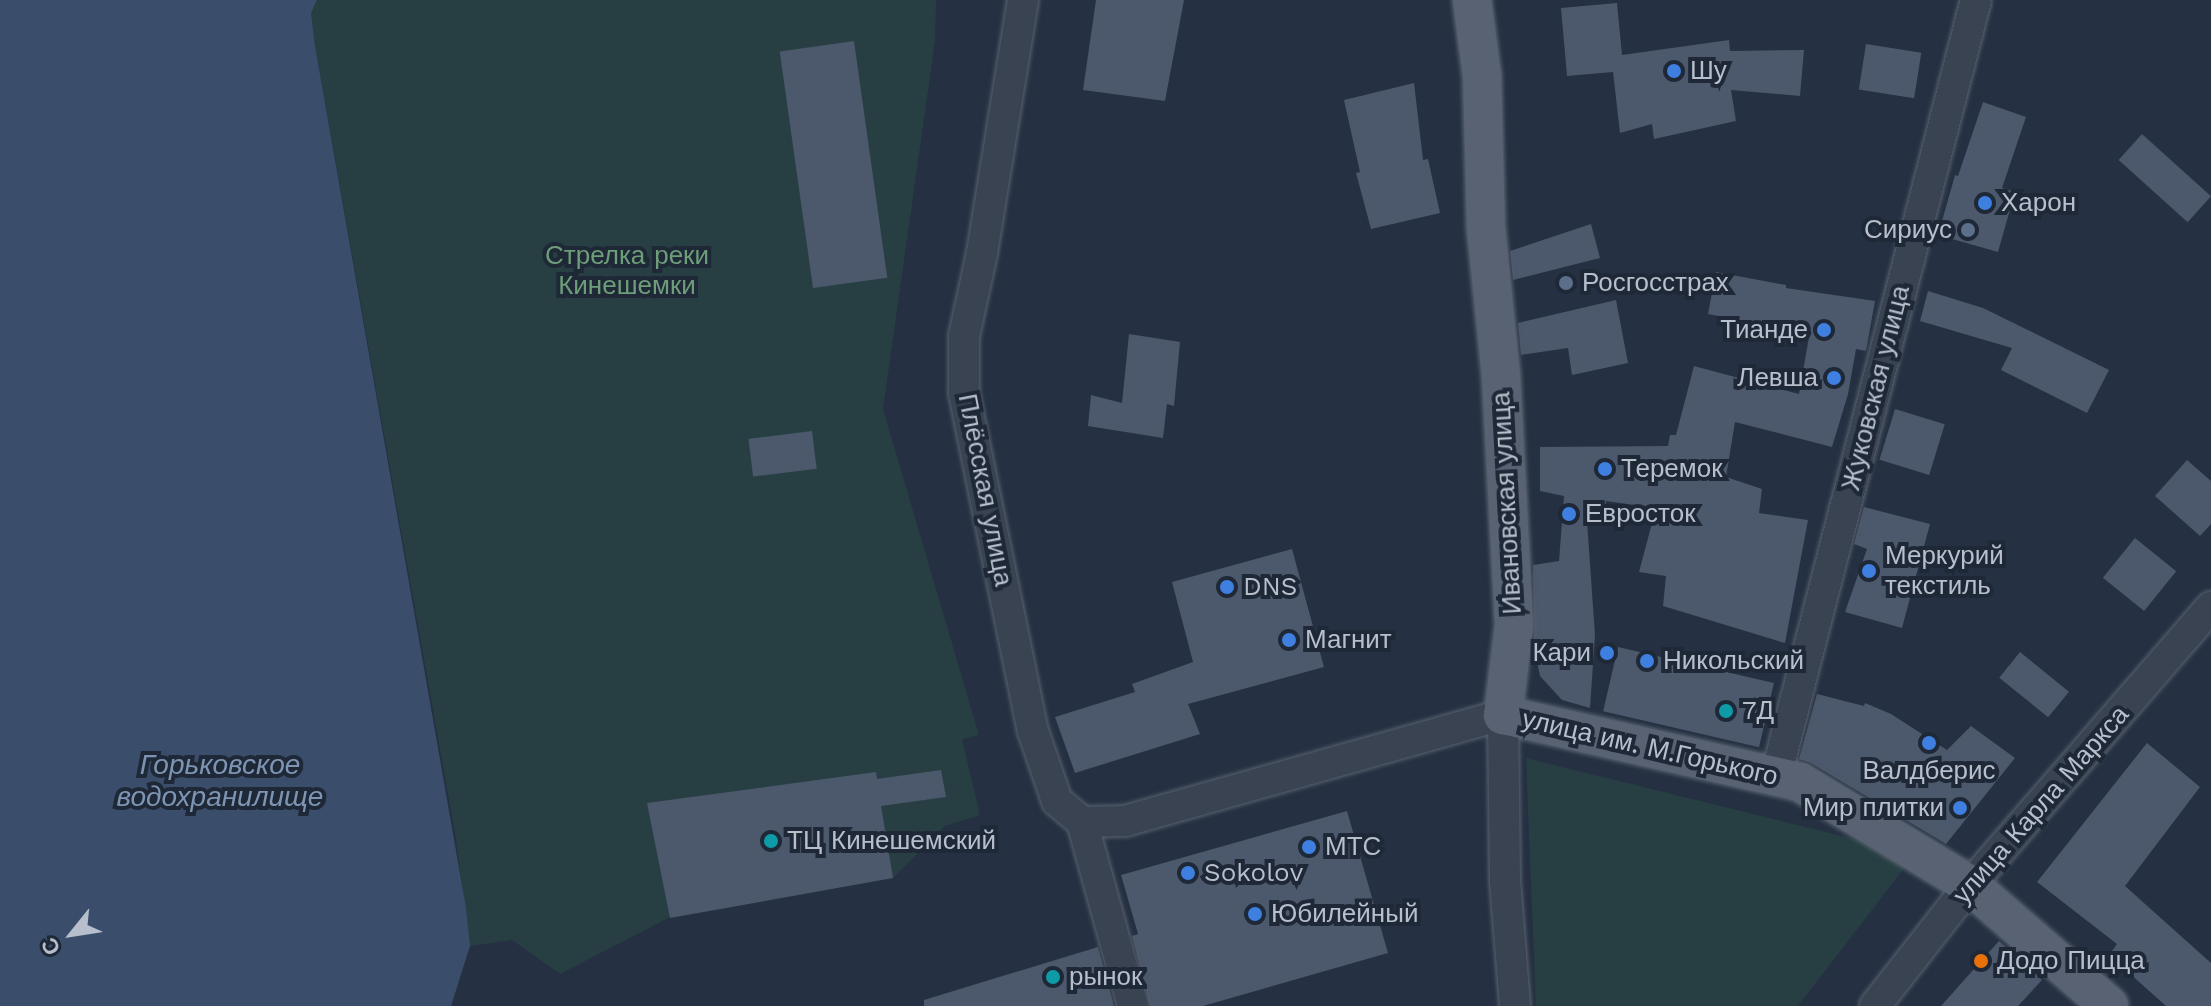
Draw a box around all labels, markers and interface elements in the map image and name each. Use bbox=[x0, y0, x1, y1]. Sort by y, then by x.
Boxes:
place label: Шу bbox=[1690, 55, 1727, 87]
marker: Шу bbox=[1665, 62, 1683, 80]
place label: Харон bbox=[2001, 187, 2076, 219]
marker: Харон bbox=[1976, 194, 1994, 212]
place label: Сириус bbox=[1864, 214, 1952, 246]
marker: Сириус bbox=[1959, 221, 1977, 239]
park label: Стрелка реки Кинешемки bbox=[545, 240, 709, 302]
place label: Росгосстрах bbox=[1582, 267, 1729, 299]
marker: Росгосстрах bbox=[1557, 274, 1575, 292]
street label: Жуковская улица bbox=[1835, 282, 1917, 494]
place label: Тианде bbox=[1720, 314, 1808, 346]
marker: Тианде bbox=[1815, 321, 1833, 339]
place label: Левша bbox=[1737, 362, 1818, 394]
marker: Левша bbox=[1825, 369, 1843, 387]
street label: Плёсская улица bbox=[951, 391, 1019, 589]
street label: Ивановская улица bbox=[1486, 391, 1528, 615]
place label: Теремок bbox=[1621, 453, 1723, 485]
marker: Теремок bbox=[1596, 460, 1614, 478]
place label: Евросток bbox=[1585, 498, 1696, 530]
marker: Евросток bbox=[1560, 505, 1578, 523]
place label: Меркурий текстиль bbox=[1885, 540, 2004, 602]
marker: Меркурий текстиль bbox=[1860, 562, 1878, 580]
place label: DNS bbox=[1243, 571, 1297, 603]
marker: DNS bbox=[1218, 578, 1236, 596]
place label: Магнит bbox=[1305, 624, 1392, 656]
marker: Магнит bbox=[1280, 631, 1298, 649]
place label: Кари bbox=[1532, 637, 1591, 669]
marker: Кари bbox=[1598, 644, 1616, 662]
place label: Никольский bbox=[1663, 645, 1804, 677]
marker: Никольский bbox=[1638, 652, 1656, 670]
place label: 7Д bbox=[1742, 695, 1774, 727]
street label: улица Карла Маркса bbox=[1947, 700, 2135, 910]
marker: 7Д bbox=[1717, 702, 1735, 720]
street label: улица им. М.Горького bbox=[1519, 703, 1781, 793]
marker: Валдберис bbox=[1920, 734, 1938, 752]
water label: Горьковское водохранилище bbox=[117, 748, 323, 814]
place label: Валдберис bbox=[1862, 755, 1996, 787]
place label: Мир плитки bbox=[1803, 792, 1944, 824]
marker: Мир плитки bbox=[1951, 799, 1969, 817]
place label: ТЦ Кинешемский bbox=[787, 825, 996, 857]
place label: МТС bbox=[1325, 831, 1381, 863]
marker: ТЦ Кинешемский bbox=[762, 832, 780, 850]
marker: МТС bbox=[1300, 838, 1318, 856]
place label: Sokolov bbox=[1204, 857, 1303, 889]
marker: Sokolov bbox=[1179, 864, 1197, 882]
north arrow bbox=[32, 894, 112, 974]
place label: Юбилейный bbox=[1271, 898, 1418, 930]
marker: Юбилейный bbox=[1246, 905, 1264, 923]
text: С bbox=[36, 933, 66, 959]
place label: Додо Пицца bbox=[1997, 945, 2145, 977]
marker: Додо Пицца bbox=[1972, 952, 1990, 970]
place label: рынок bbox=[1069, 961, 1142, 993]
marker: рынок bbox=[1044, 968, 1062, 986]

